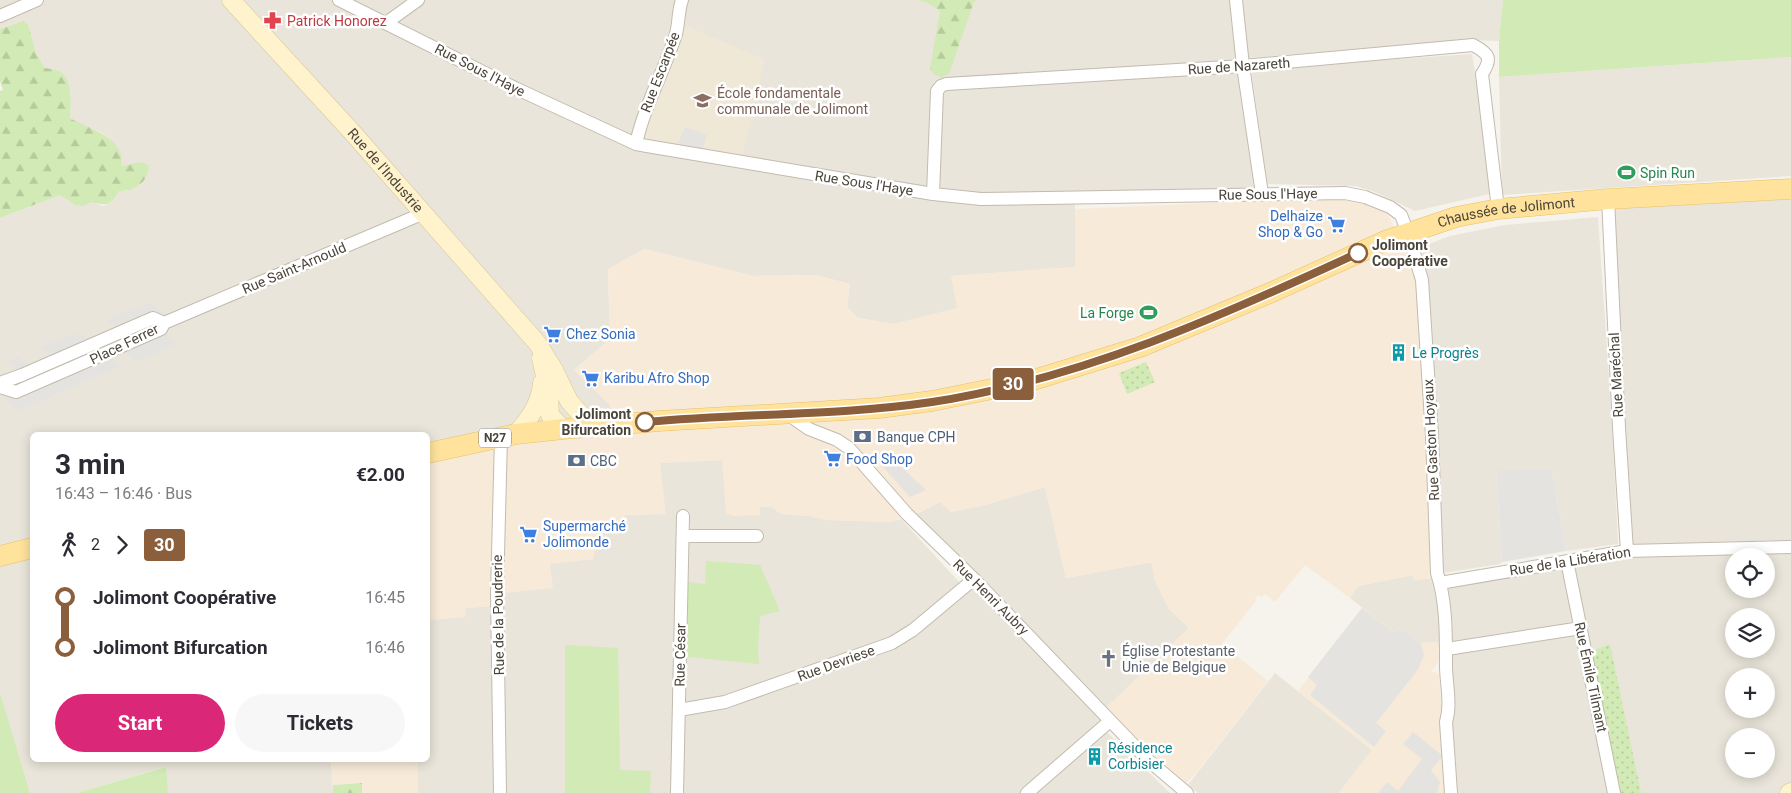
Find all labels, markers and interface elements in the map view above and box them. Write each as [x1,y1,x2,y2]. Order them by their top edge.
pharmacy icon: Patrick Honorez [263,11,283,31]
place label: Patrick Honorez [287,13,387,29]
street label: Rue Escarpée [637,30,683,114]
street label: Rue Sous l'Haye [432,40,528,100]
street label: Rue de Nazareth [1187,54,1291,78]
place label: École fondamentale communale de Jolimont [717,84,869,117]
school or university icon: École fondamentale communale de Jolimont [693,91,713,111]
street label: Rue de l'Industrie [344,125,427,216]
sports icon: Spin Run [1616,163,1636,183]
place label: Spin Run [1640,165,1695,181]
street label: Rue Sous l'Haye [814,167,914,199]
street label: Rue Sous l'Haye [1218,185,1318,203]
street label: Chaussée de Jolimont [1435,194,1576,231]
place label: Delhaize Shop & Go [1258,208,1323,240]
supermarket icon: Delhaize Shop & Go [1327,214,1347,234]
place label: Jolimont Coopérative [1372,237,1448,269]
street label: Rue Saint-Arnould [240,239,348,297]
marker: Jolimont Coopérative [1348,243,1368,263]
sports icon: La Forge [1138,303,1158,323]
place label: La Forge [1080,305,1134,321]
street label: Place Ferrer [87,320,161,368]
supermarket icon: Chez Sonia [542,324,562,344]
place label: Chez Sonia [566,326,636,342]
street label: Rue Maréchal [1606,332,1626,418]
building icon: Le Progrès [1388,343,1408,363]
place label: Le Progrès [1412,345,1479,361]
supermarket icon: Karibu Afro Shop [580,368,600,388]
line badge: 30 [990,368,1036,400]
place label: Karibu Afro Shop [604,370,710,386]
text: 30 [1003,373,1023,394]
street label: Rue Gaston Hoyaux [1420,379,1442,501]
place label: Jolimont Bifurcation [562,406,631,438]
marker: Jolimont Bifurcation [635,412,655,432]
bank icon: Banque CPH [853,427,873,447]
road number: N27 [479,428,511,448]
place label: Banque CPH [877,429,956,445]
text: 3 min [55,448,125,481]
supermarket icon: Food Shop [822,449,842,469]
bank icon: CBC [566,451,586,471]
place label: Food Shop [846,451,913,467]
place label: CBC [590,453,617,469]
text: €2.00 [356,463,405,486]
text: 16:43 – 16:46 · Bus [55,484,192,503]
place label: Supermarché Jolimonde [543,518,626,550]
supermarket icon: Supermarché Jolimonde [519,524,539,544]
icon: walk [55,531,83,559]
icon: forward [108,531,136,559]
text: 30 [154,534,175,555]
text: 2 [91,535,100,554]
street label: Rue de la Libération [1508,544,1632,578]
map controls [1725,548,1775,778]
button: locate [1725,548,1775,598]
street label: Rue de la Poudrerie [489,555,507,675]
street label: Rue Henri Aubry [950,556,1032,638]
text: Jolimont Coopérative [93,586,276,609]
text: 16:45 [365,588,405,607]
button: layers [1725,608,1775,658]
street label: Rue Émile Tilmant [1572,620,1612,734]
street label: Rue César [671,623,689,687]
text: Jolimont Bifurcation [93,636,268,659]
text: 16:46 [365,638,405,657]
street label: Rue Devriese [795,642,877,684]
place label: Église Protestante Unie de Belgique [1122,642,1235,675]
church icon: Église Protestante Unie de Belgique [1098,649,1118,669]
button: + [1725,668,1775,718]
button: Start [55,694,225,752]
button: Tickets [235,694,405,752]
button: − [1725,728,1775,778]
place label: Résidence Corbisier [1108,740,1172,772]
building icon: Résidence Corbisier [1084,746,1104,766]

